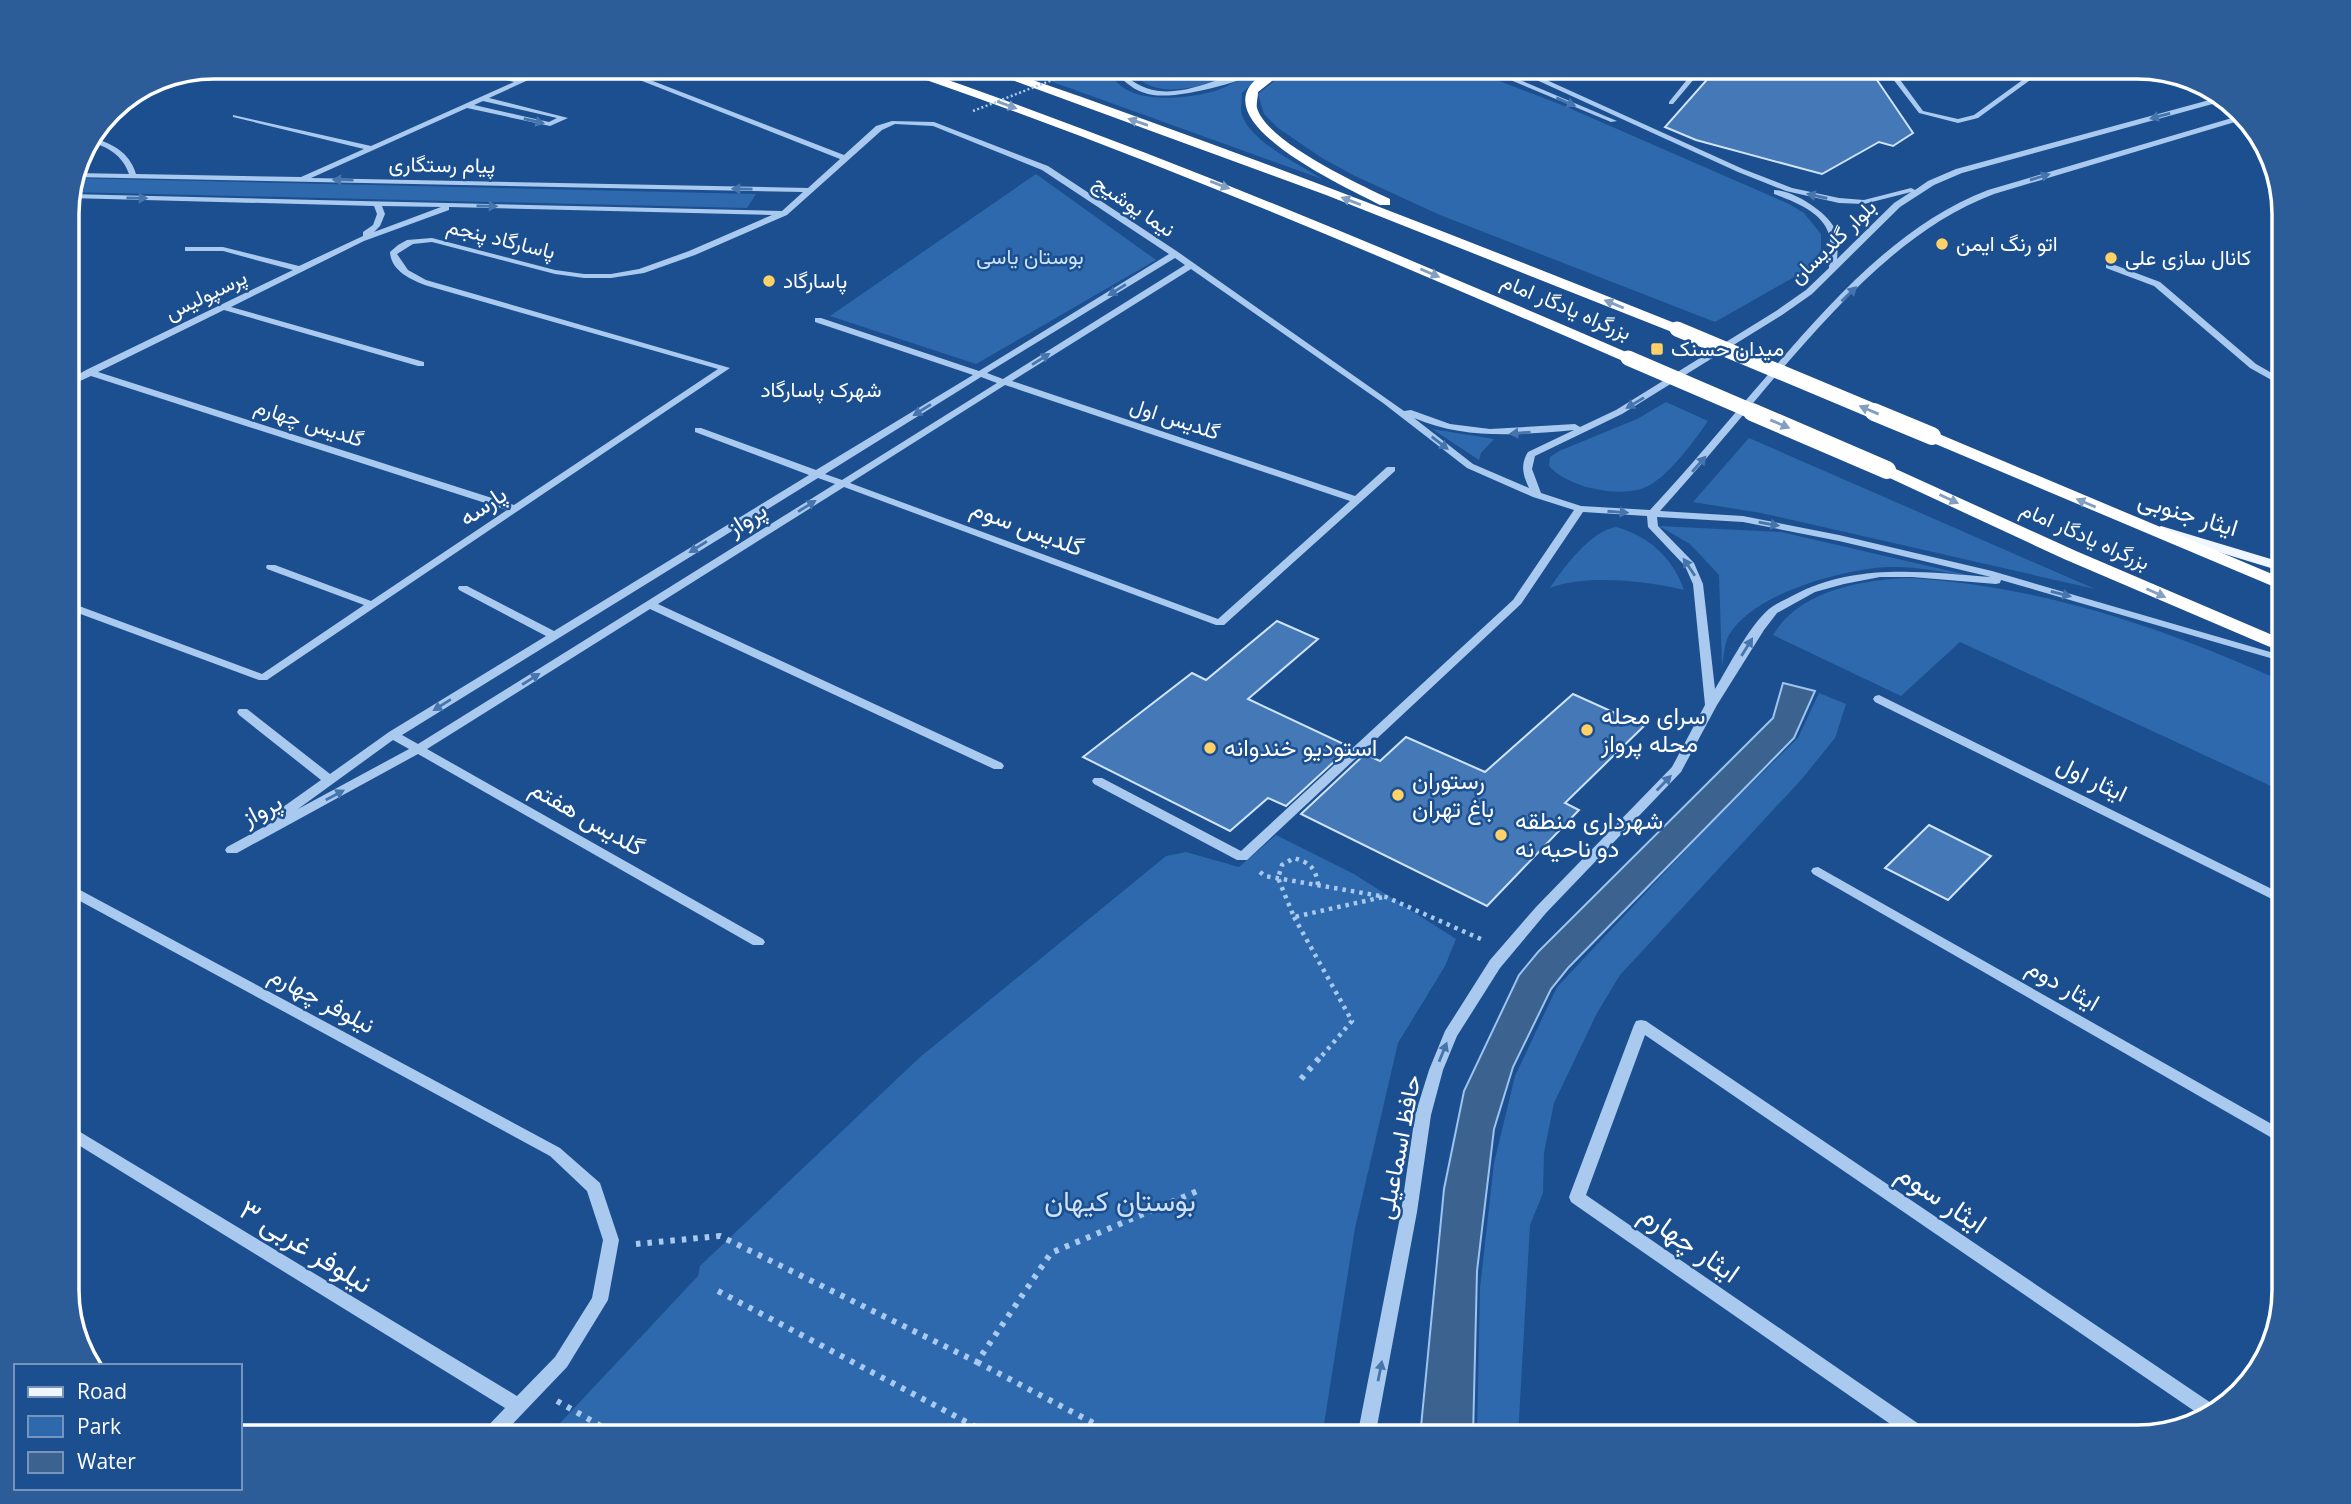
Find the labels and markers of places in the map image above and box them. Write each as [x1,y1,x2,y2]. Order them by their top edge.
place label: اتو رنگ ایمن [1956,229,2058,257]
marker: اتو رنگ ایمن [1934,236,1950,252]
place label: کانال سازی علی [2125,243,2251,271]
marker: کانال سازی علی [2103,250,2119,266]
place label: پاسارگاد [783,266,847,295]
marker: پاسارگاد [761,273,777,289]
place label: میدان حسنک [1671,334,1784,362]
marker: میدان حسنک [1649,341,1665,357]
place label: سرای محله محله پرواز [1600,698,1706,760]
marker: سرای محله محله پرواز [1579,722,1595,738]
place label: استودیو خندوانه [1224,730,1377,763]
marker: استودیو خندوانه [1202,740,1218,756]
place label: رستوران باغ تهران [1412,763,1494,825]
marker: رستوران باغ تهران [1390,787,1406,803]
place label: شهرداری منطقه دو ناحیه نه [1515,803,1663,864]
marker: شهرداری منطقه دو ناحیه نه [1493,827,1509,843]

